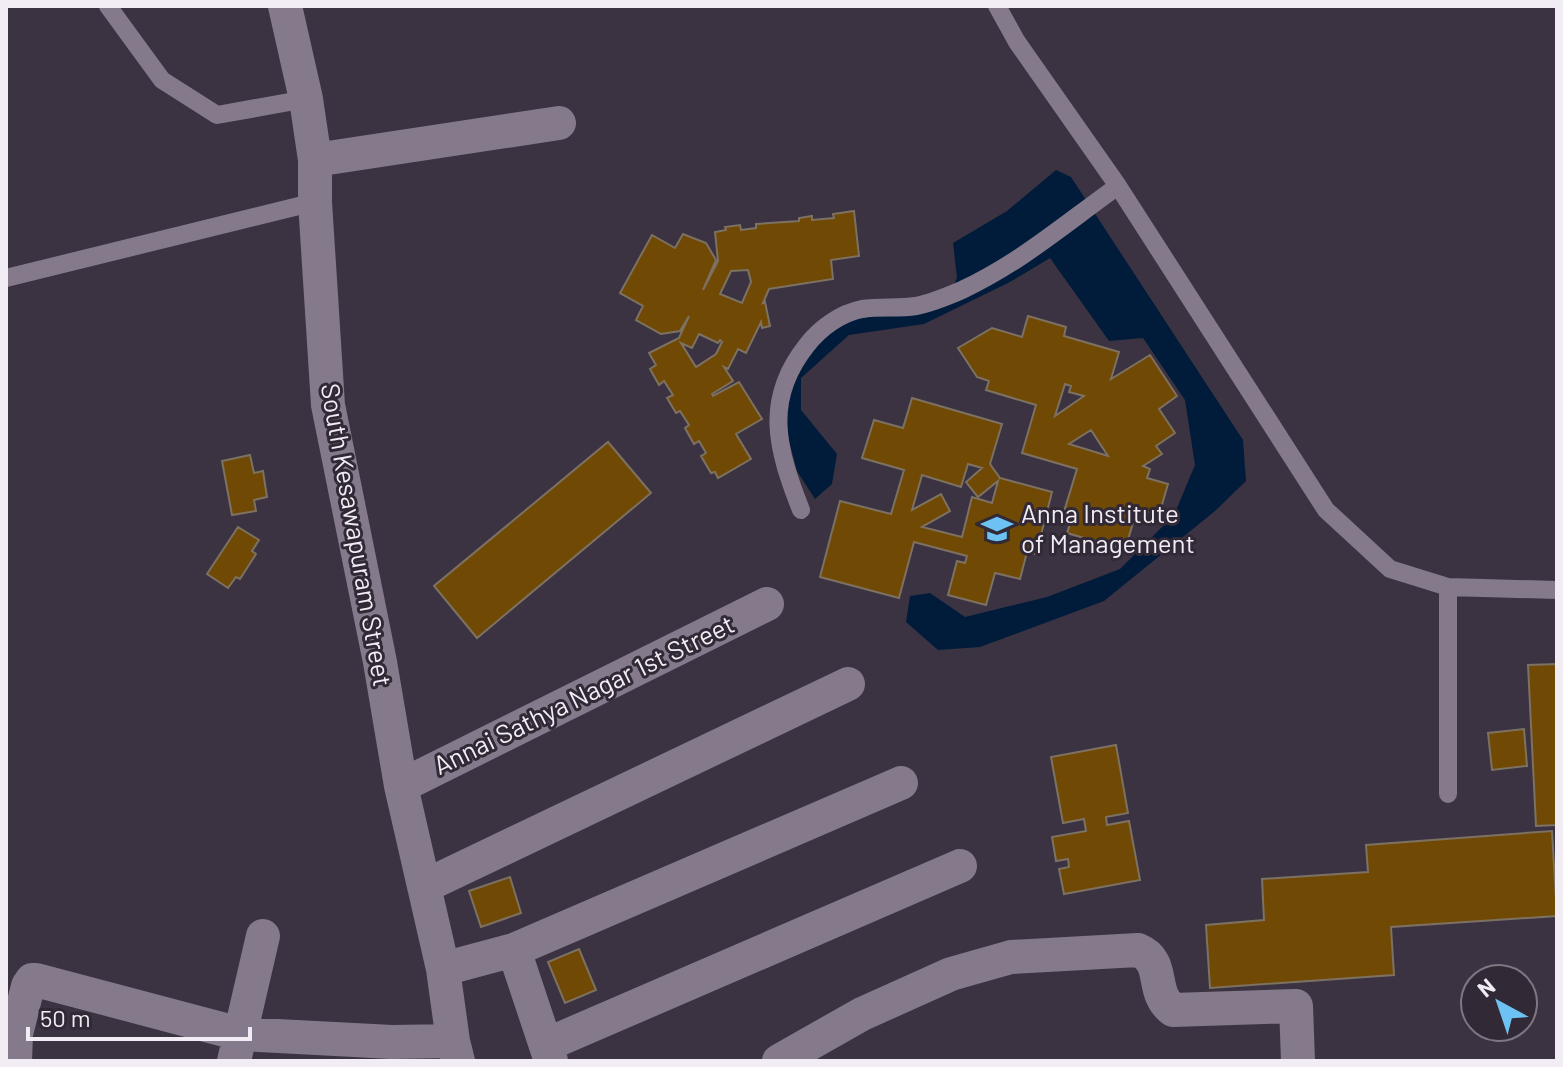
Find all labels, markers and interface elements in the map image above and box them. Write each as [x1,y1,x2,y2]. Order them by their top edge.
street label: South Kesawapuram Street [316,381,399,689]
place label: Anna Institute of Management [1021,497,1195,558]
school or university icon: Anna Institute of Management [980,512,1014,546]
street label: Annai Sathya Nagar 1st Street [428,607,739,780]
north arrow [1459,963,1539,1043]
text: N [1472,972,1499,1002]
scale bar [28,991,250,1041]
text: 50 m [40,1003,91,1032]

